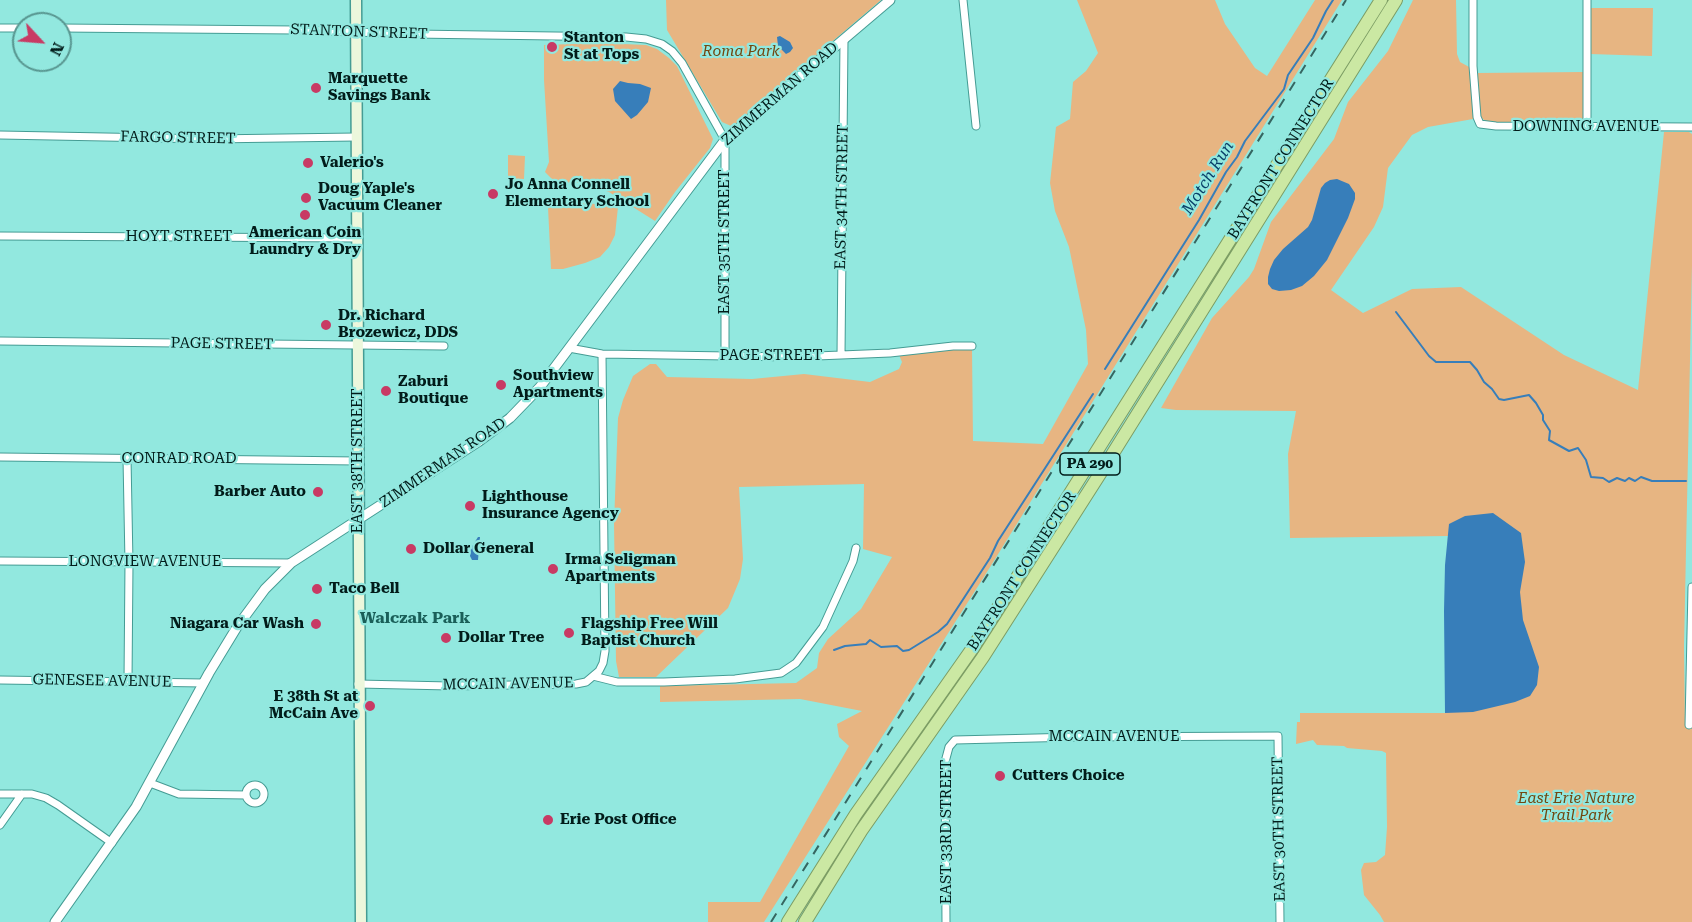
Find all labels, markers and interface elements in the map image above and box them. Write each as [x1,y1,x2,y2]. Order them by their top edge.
north arrow [12,12,72,72]
street label: STANTON STREET [290,21,428,43]
place label: Stanton St at Tops [564,29,639,64]
street label: ZIMMERMAN ROAD [718,39,842,149]
text: N [46,40,68,59]
marker: Stanton St at Tops [545,40,559,54]
park label: Roma Park [702,43,780,61]
place label: Marquette Savings Bank [328,70,431,105]
street label: BAYFRONT CONNECTOR [1224,75,1338,243]
marker: Marquette Savings Bank [309,81,323,95]
street label: DOWNING AVENUE [1513,118,1659,136]
street label: EAST 34TH STREET [832,124,852,270]
street label: FARGO STREET [120,128,236,148]
water label: Motch Run [1178,138,1238,218]
place label: Valerio's [320,154,384,172]
marker: Valerio's [301,156,315,170]
street label: EAST 35TH STREET [716,169,734,315]
place label: Jo Anna Connell Elementary School [505,176,649,211]
place label: Doug Yaple's Vacuum Cleaner [318,180,442,215]
marker: Jo Anna Connell Elementary School [486,187,500,201]
marker: Doug Yaple's Vacuum Cleaner [299,191,313,205]
marker: American Coin Laundry & Dry [298,208,312,222]
place label: American Coin Laundry & Dry [249,224,361,259]
street label: HOYT STREET [126,228,232,246]
place label: Dr. Richard Brozewicz, DDS [338,307,458,342]
marker: Dr. Richard Brozewicz, DDS [319,318,333,332]
street label: PAGE STREET [170,334,274,354]
street label: PAGE STREET [720,347,822,365]
place label: Southview Apartments [513,367,603,402]
place label: Zaburi Boutique [398,373,468,408]
marker: Southview Apartments [494,378,508,392]
marker: Zaburi Boutique [379,384,393,398]
street label: EAST 38TH STREET [349,388,367,534]
street label: ZIMMERMAN ROAD [377,414,509,512]
street label: CONRAD ROAD [121,450,237,468]
road number: PA 290 [1060,453,1120,475]
place label: Barber Auto [214,483,306,501]
marker: Barber Auto [311,485,325,499]
place label: Lighthouse Insurance Agency [482,488,619,523]
street label: BAYFRONT CONNECTOR [964,488,1080,654]
marker: Lighthouse Insurance Agency [463,499,477,513]
place label: Dollar General [423,540,534,558]
marker: Dollar General [404,542,418,556]
place label: Irma Seligman Apartments [565,551,676,586]
street label: LONGVIEW AVENUE [69,553,221,571]
marker: Irma Seligman Apartments [546,562,560,576]
place label: Taco Bell [329,580,399,598]
marker: Taco Bell [310,582,324,596]
district label: Walczak Park [360,608,470,628]
place label: Niagara Car Wash [170,615,304,633]
place label: Flagship Free Will Baptist Church [581,615,718,650]
marker: Niagara Car Wash [309,617,323,631]
marker: Flagship Free Will Baptist Church [562,626,576,640]
place label: Dollar Tree [458,629,544,647]
marker: Dollar Tree [439,631,453,645]
street label: GENESEE AVENUE [33,671,171,691]
street label: MCCAIN AVENUE [442,674,574,694]
place label: E 38th St at McCain Ave [269,688,358,723]
marker: E 38th St at McCain Ave [363,699,377,713]
street label: MCCAIN AVENUE [1048,728,1180,746]
street label: EAST 30TH STREET [1269,756,1289,902]
street label: EAST 33RD STREET [938,760,956,904]
place label: Cutters Choice [1012,767,1125,785]
marker: Cutters Choice [993,769,1007,783]
park label: East Erie Nature Trail Park [1518,790,1634,825]
place label: Erie Post Office [560,811,677,829]
marker: Erie Post Office [541,813,555,827]

